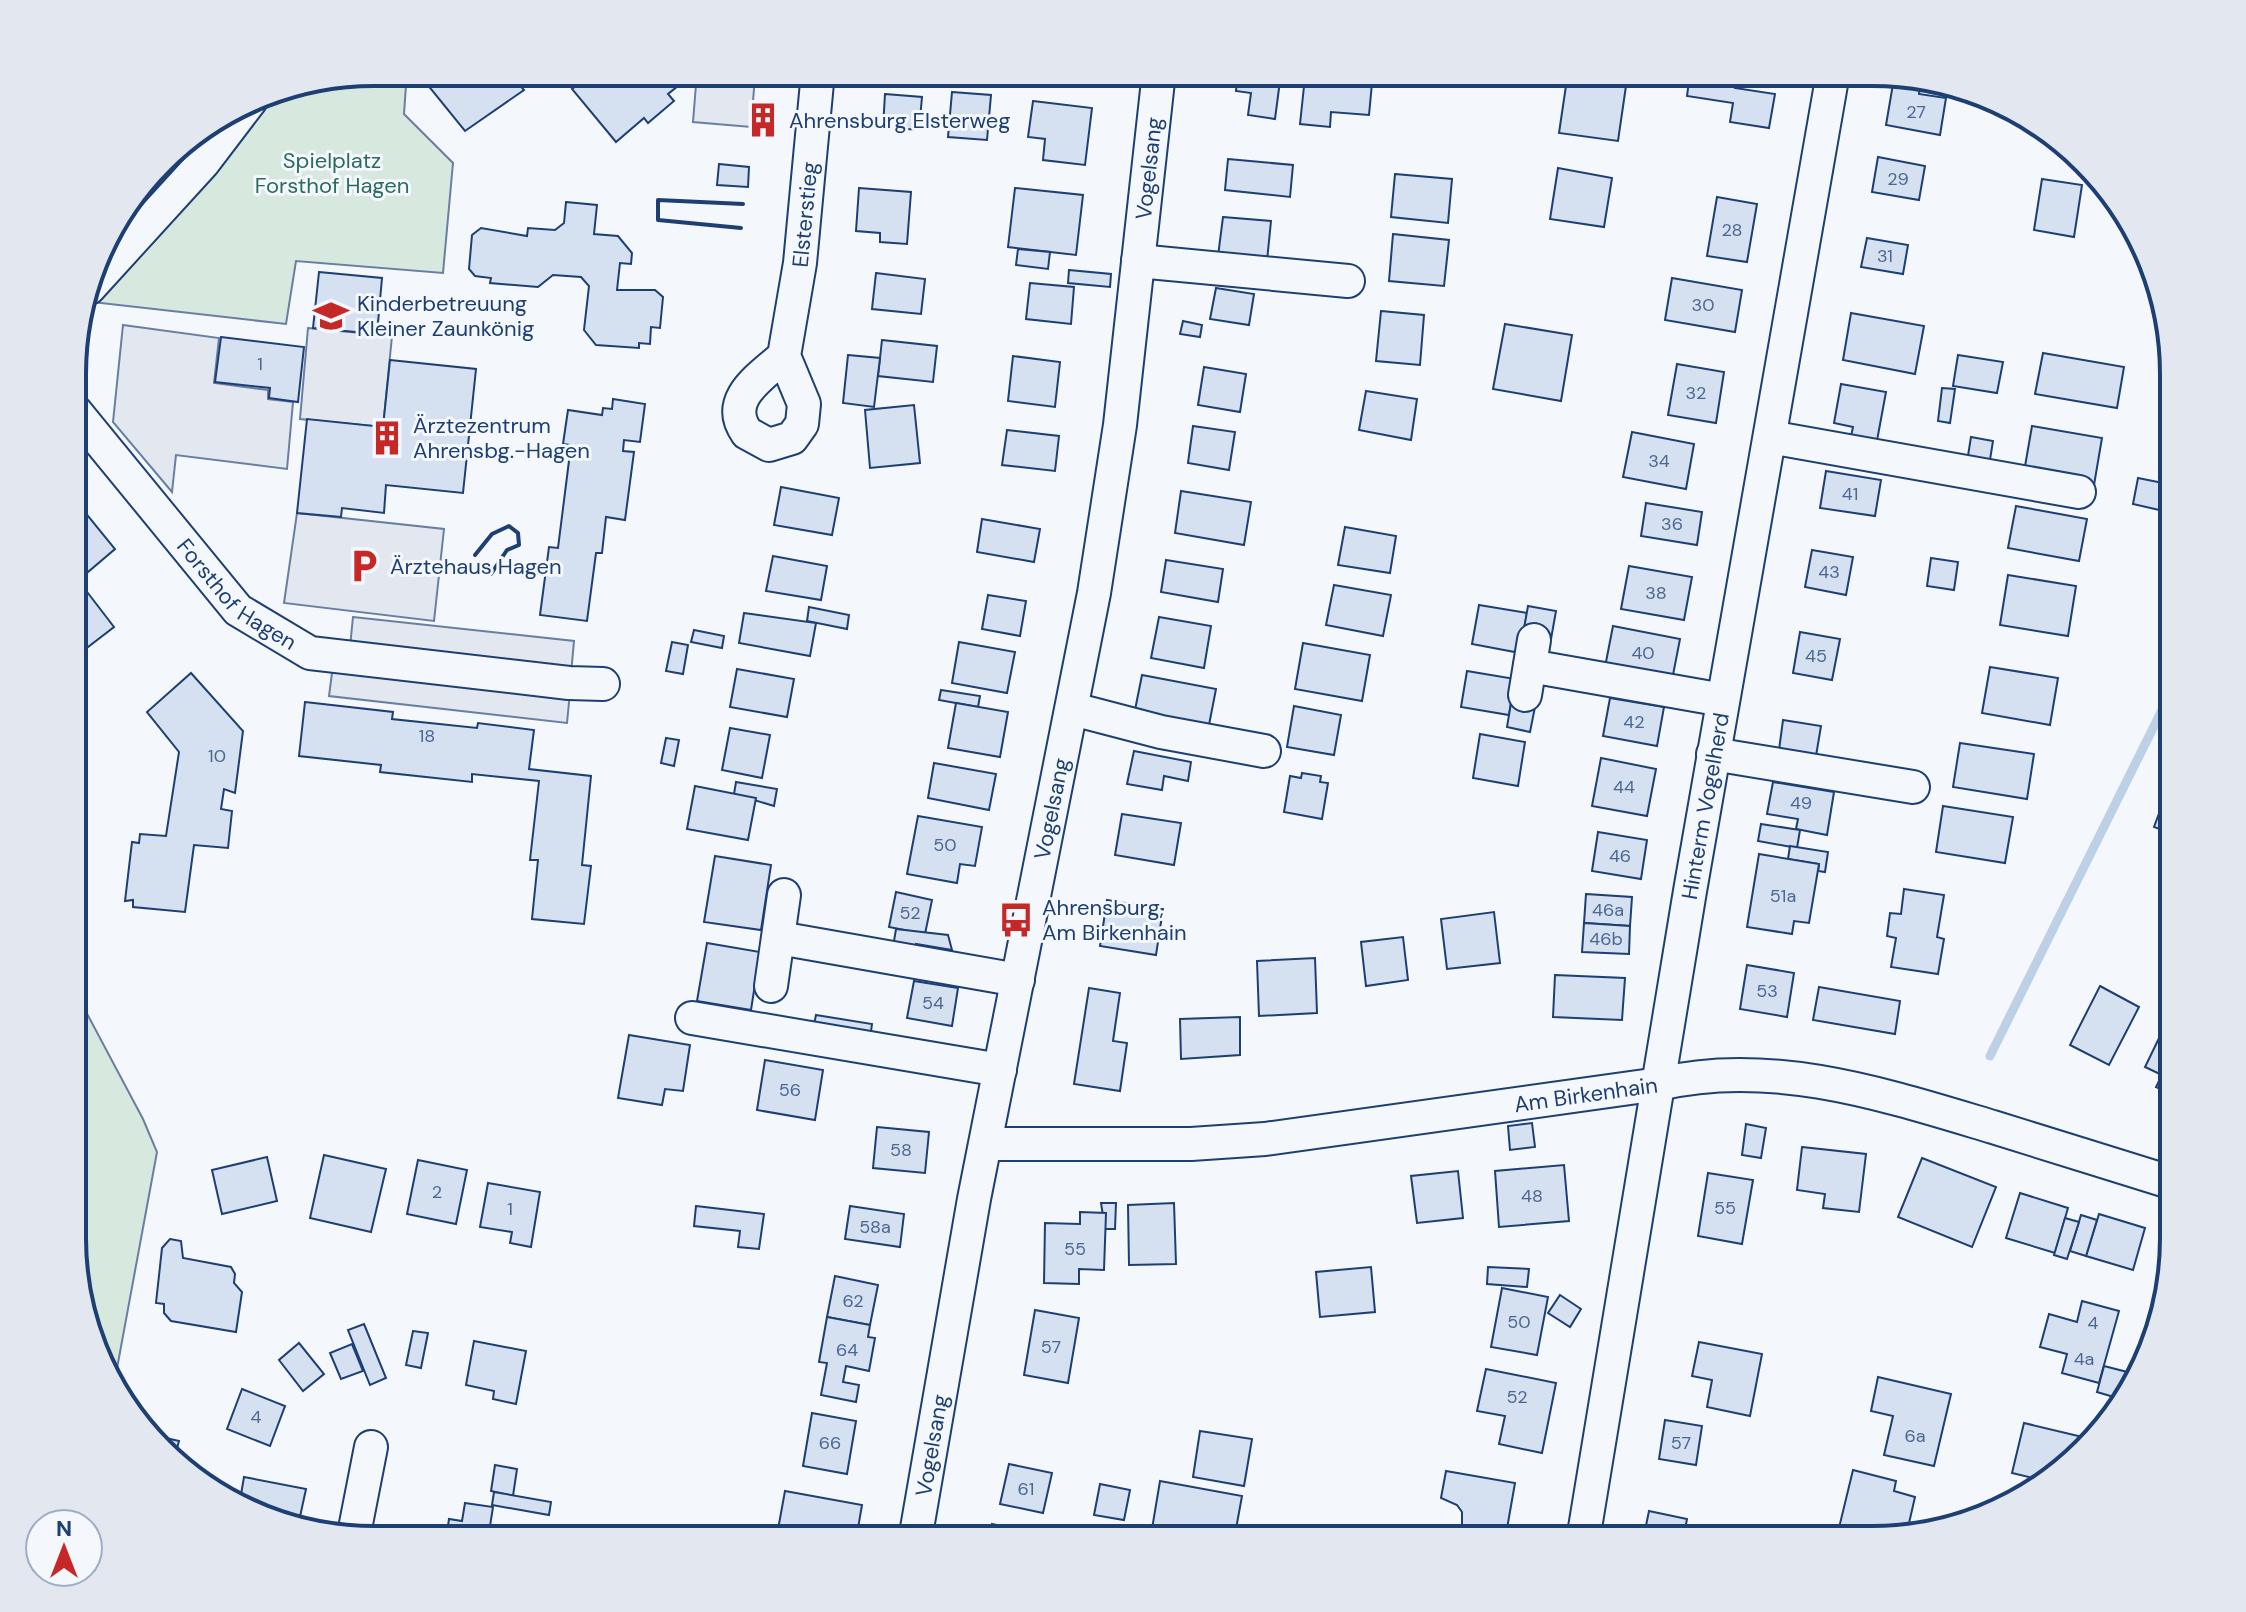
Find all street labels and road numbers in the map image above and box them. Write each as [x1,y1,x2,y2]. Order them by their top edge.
street label: Vogelsang [1129,116,1169,221]
street label: Elsterstieg [786,160,824,269]
street label: Forsthof Hagen [170,533,302,657]
street label: Hinterm Vogelherd [1675,710,1736,902]
street label: Vogelsang [1028,755,1076,862]
street label: Am Birkenhain [1512,1070,1659,1119]
street label: Vogelsang [909,1392,955,1499]

